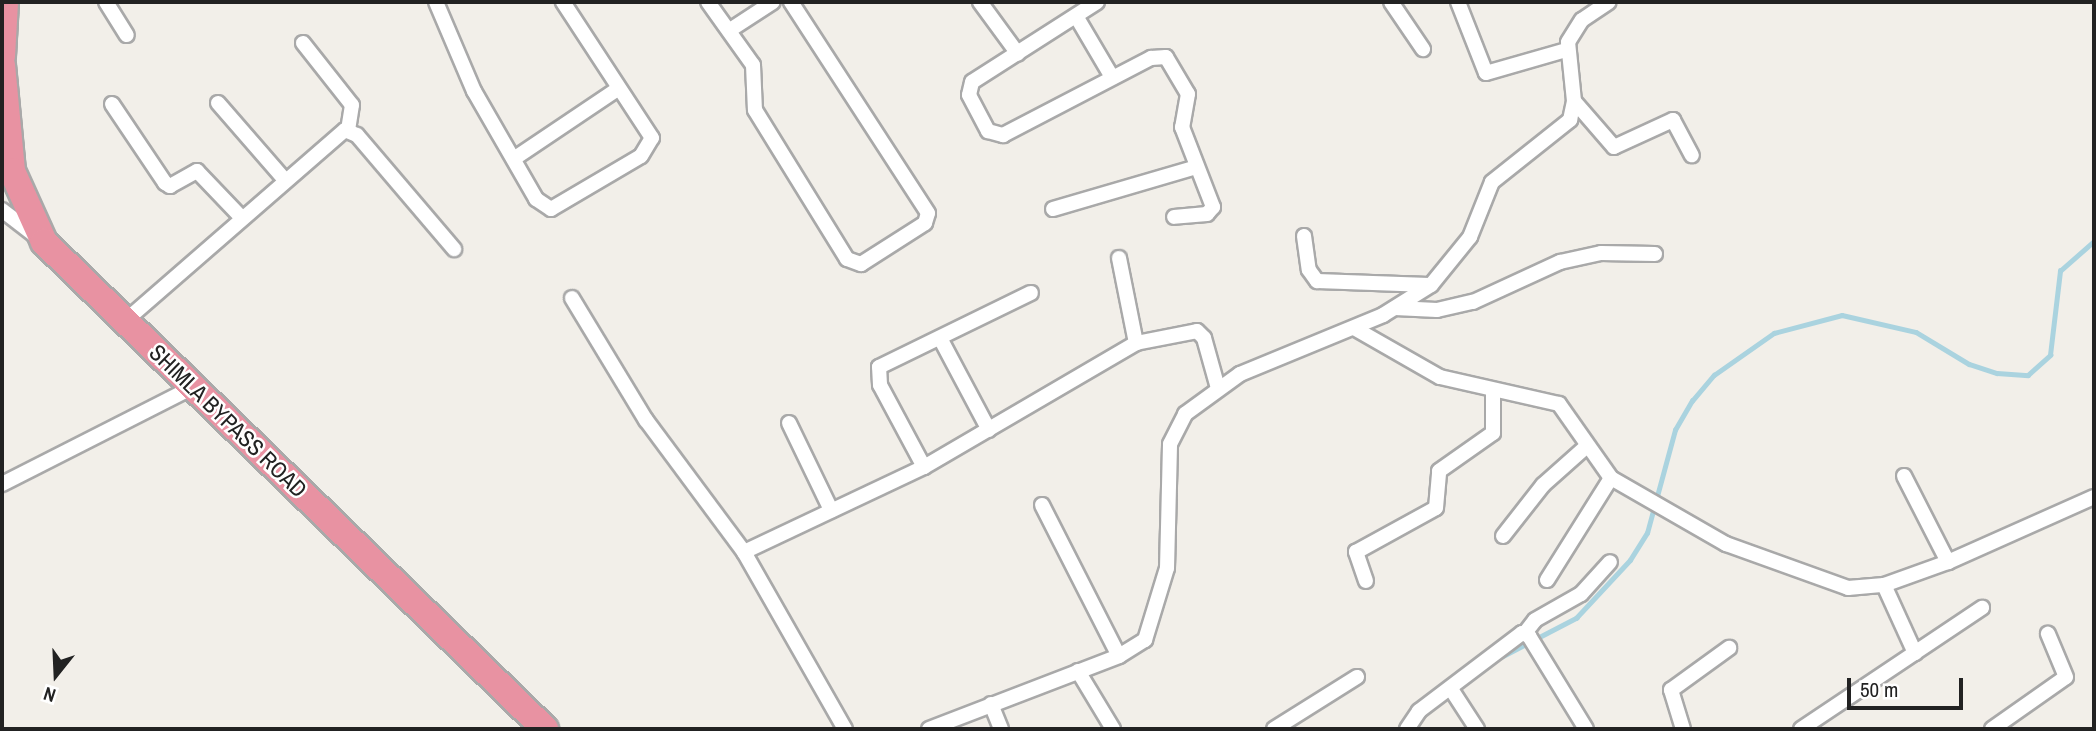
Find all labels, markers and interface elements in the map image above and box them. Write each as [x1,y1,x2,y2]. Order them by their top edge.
street label: SHIMLA BYPASS ROAD [143,338,313,504]
north arrow [21,640,91,710]
scale bar [1851,664,1966,708]
text: 50 m [1860,675,1898,704]
text: N [40,681,59,709]

